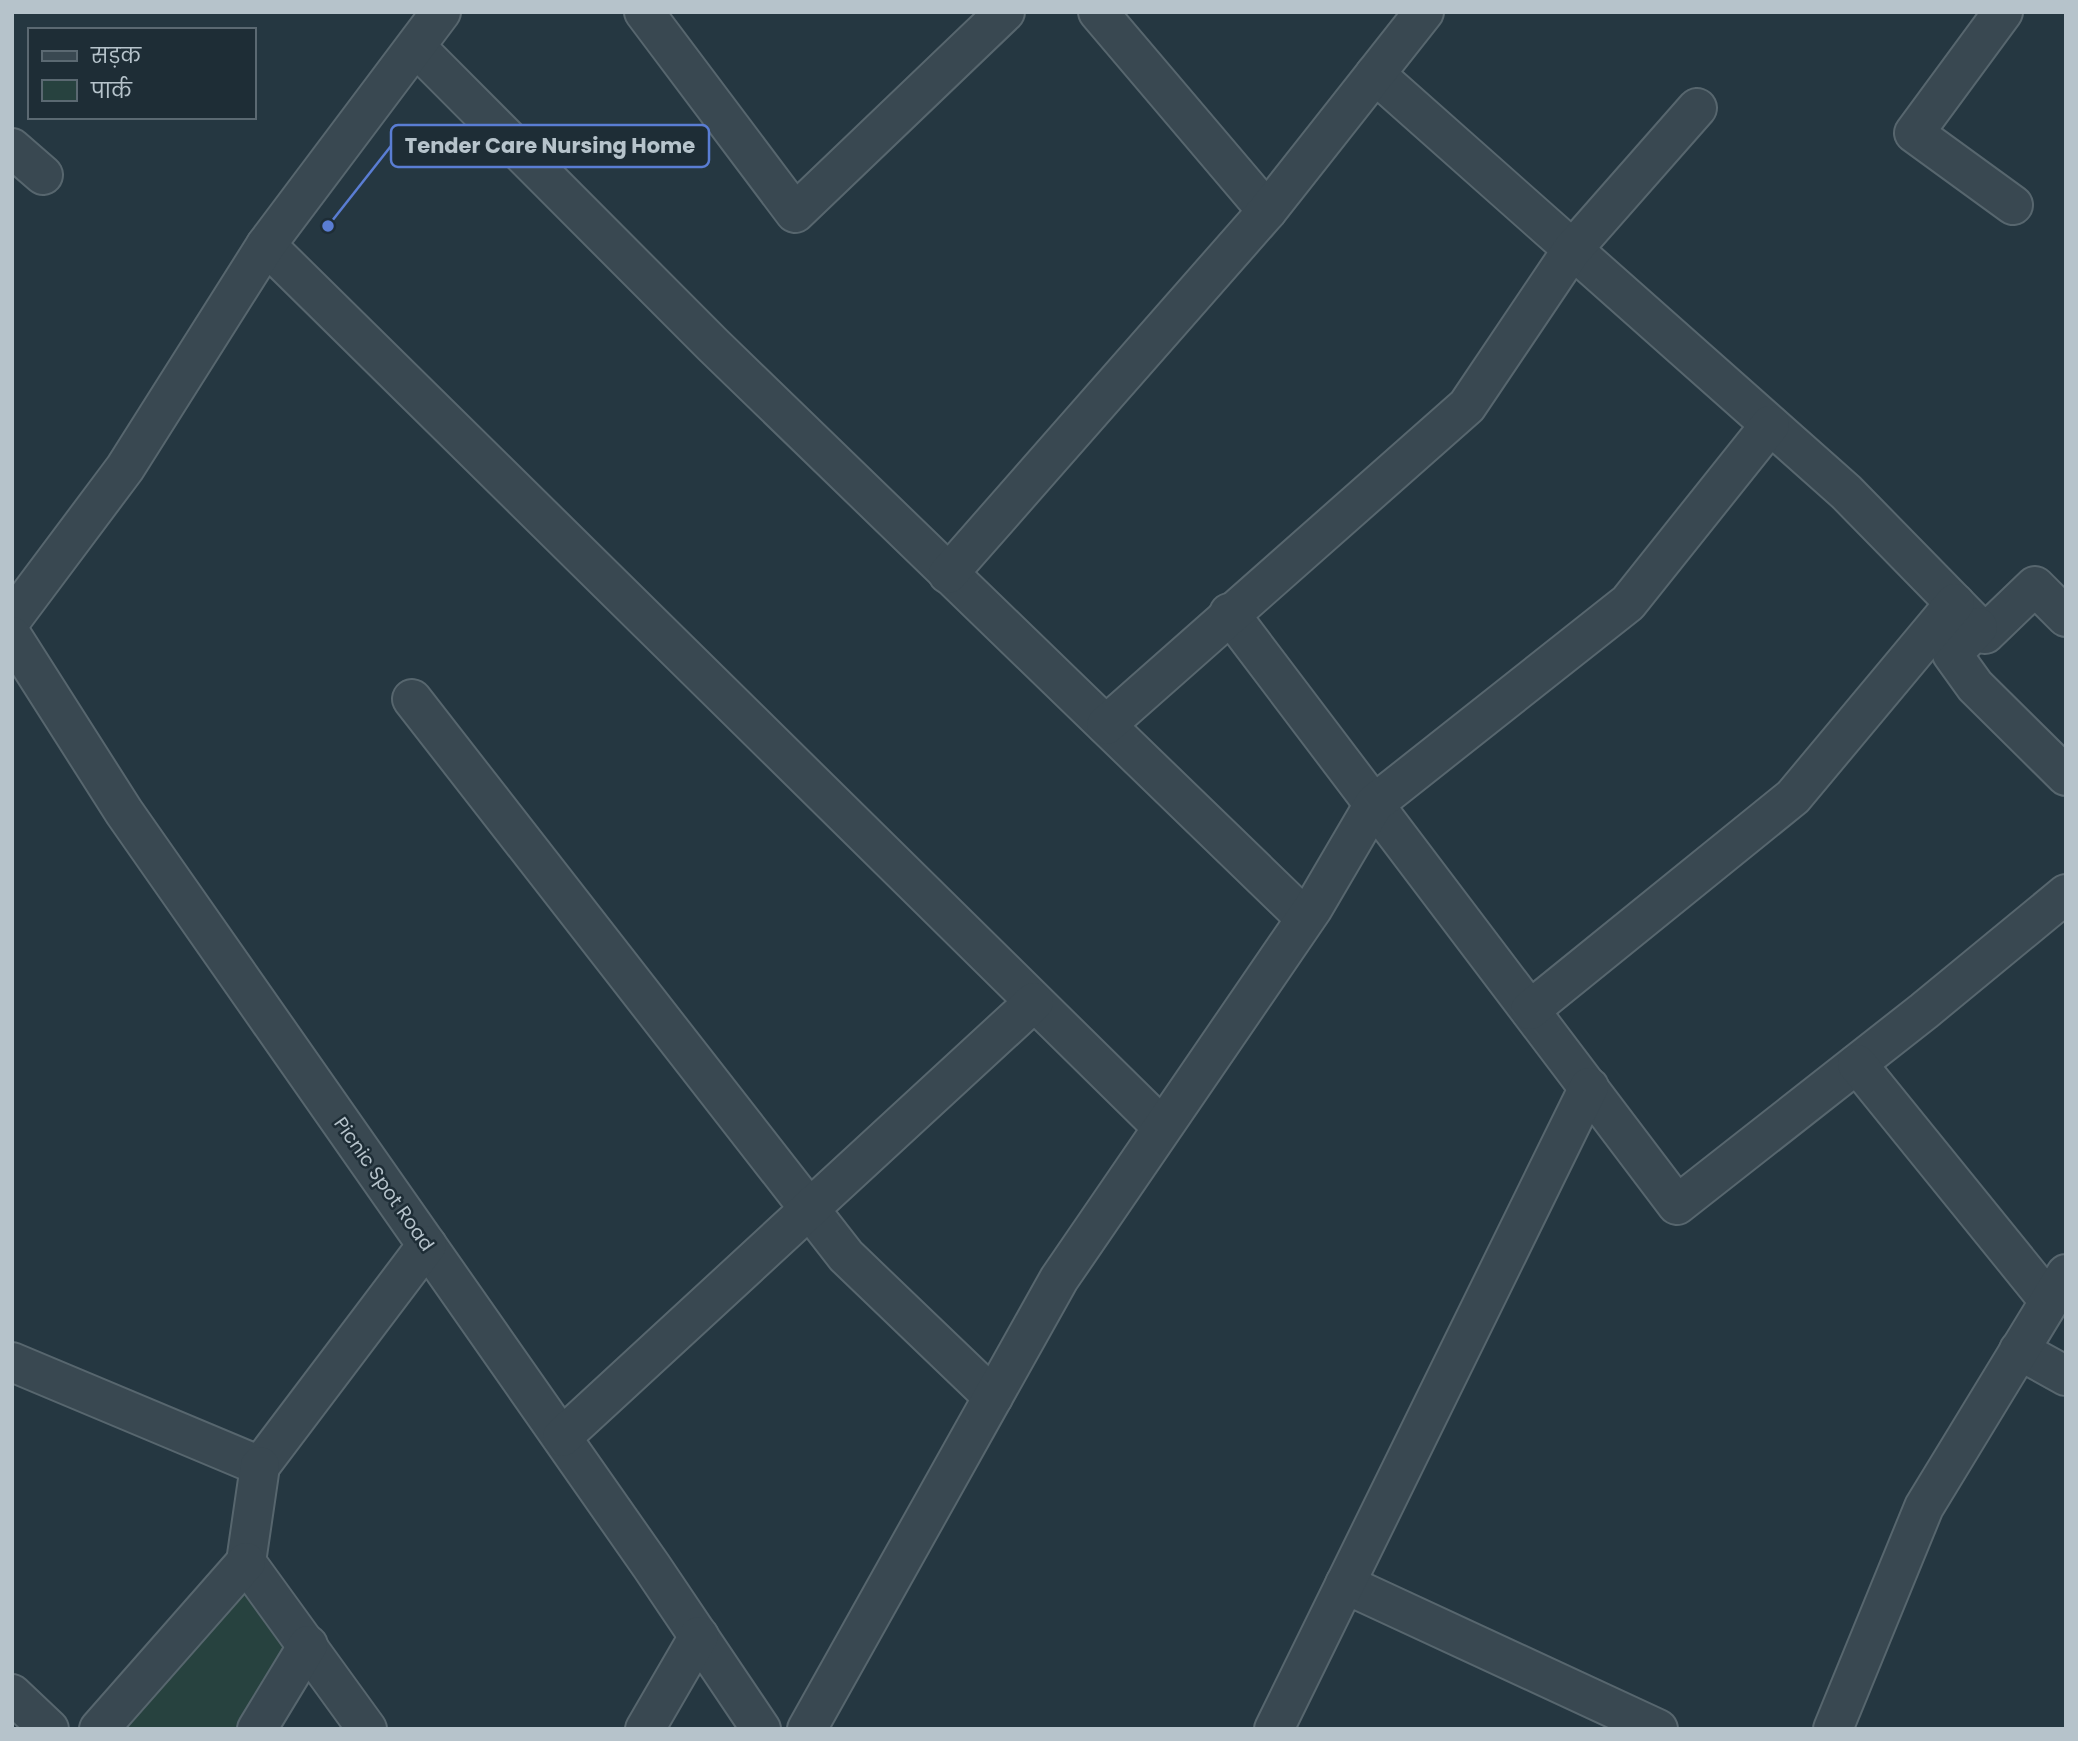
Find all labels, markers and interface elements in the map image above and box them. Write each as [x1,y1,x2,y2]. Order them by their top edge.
legend [28,28,256,119]
text: सड़क [90,41,142,70]
text: पार्क [90,76,133,105]
callout: Tender Care Nursing Home [391,125,709,167]
text: Tender Care Nursing Home [405,131,695,160]
street label: Picnic Spot Road [328,1111,440,1257]

